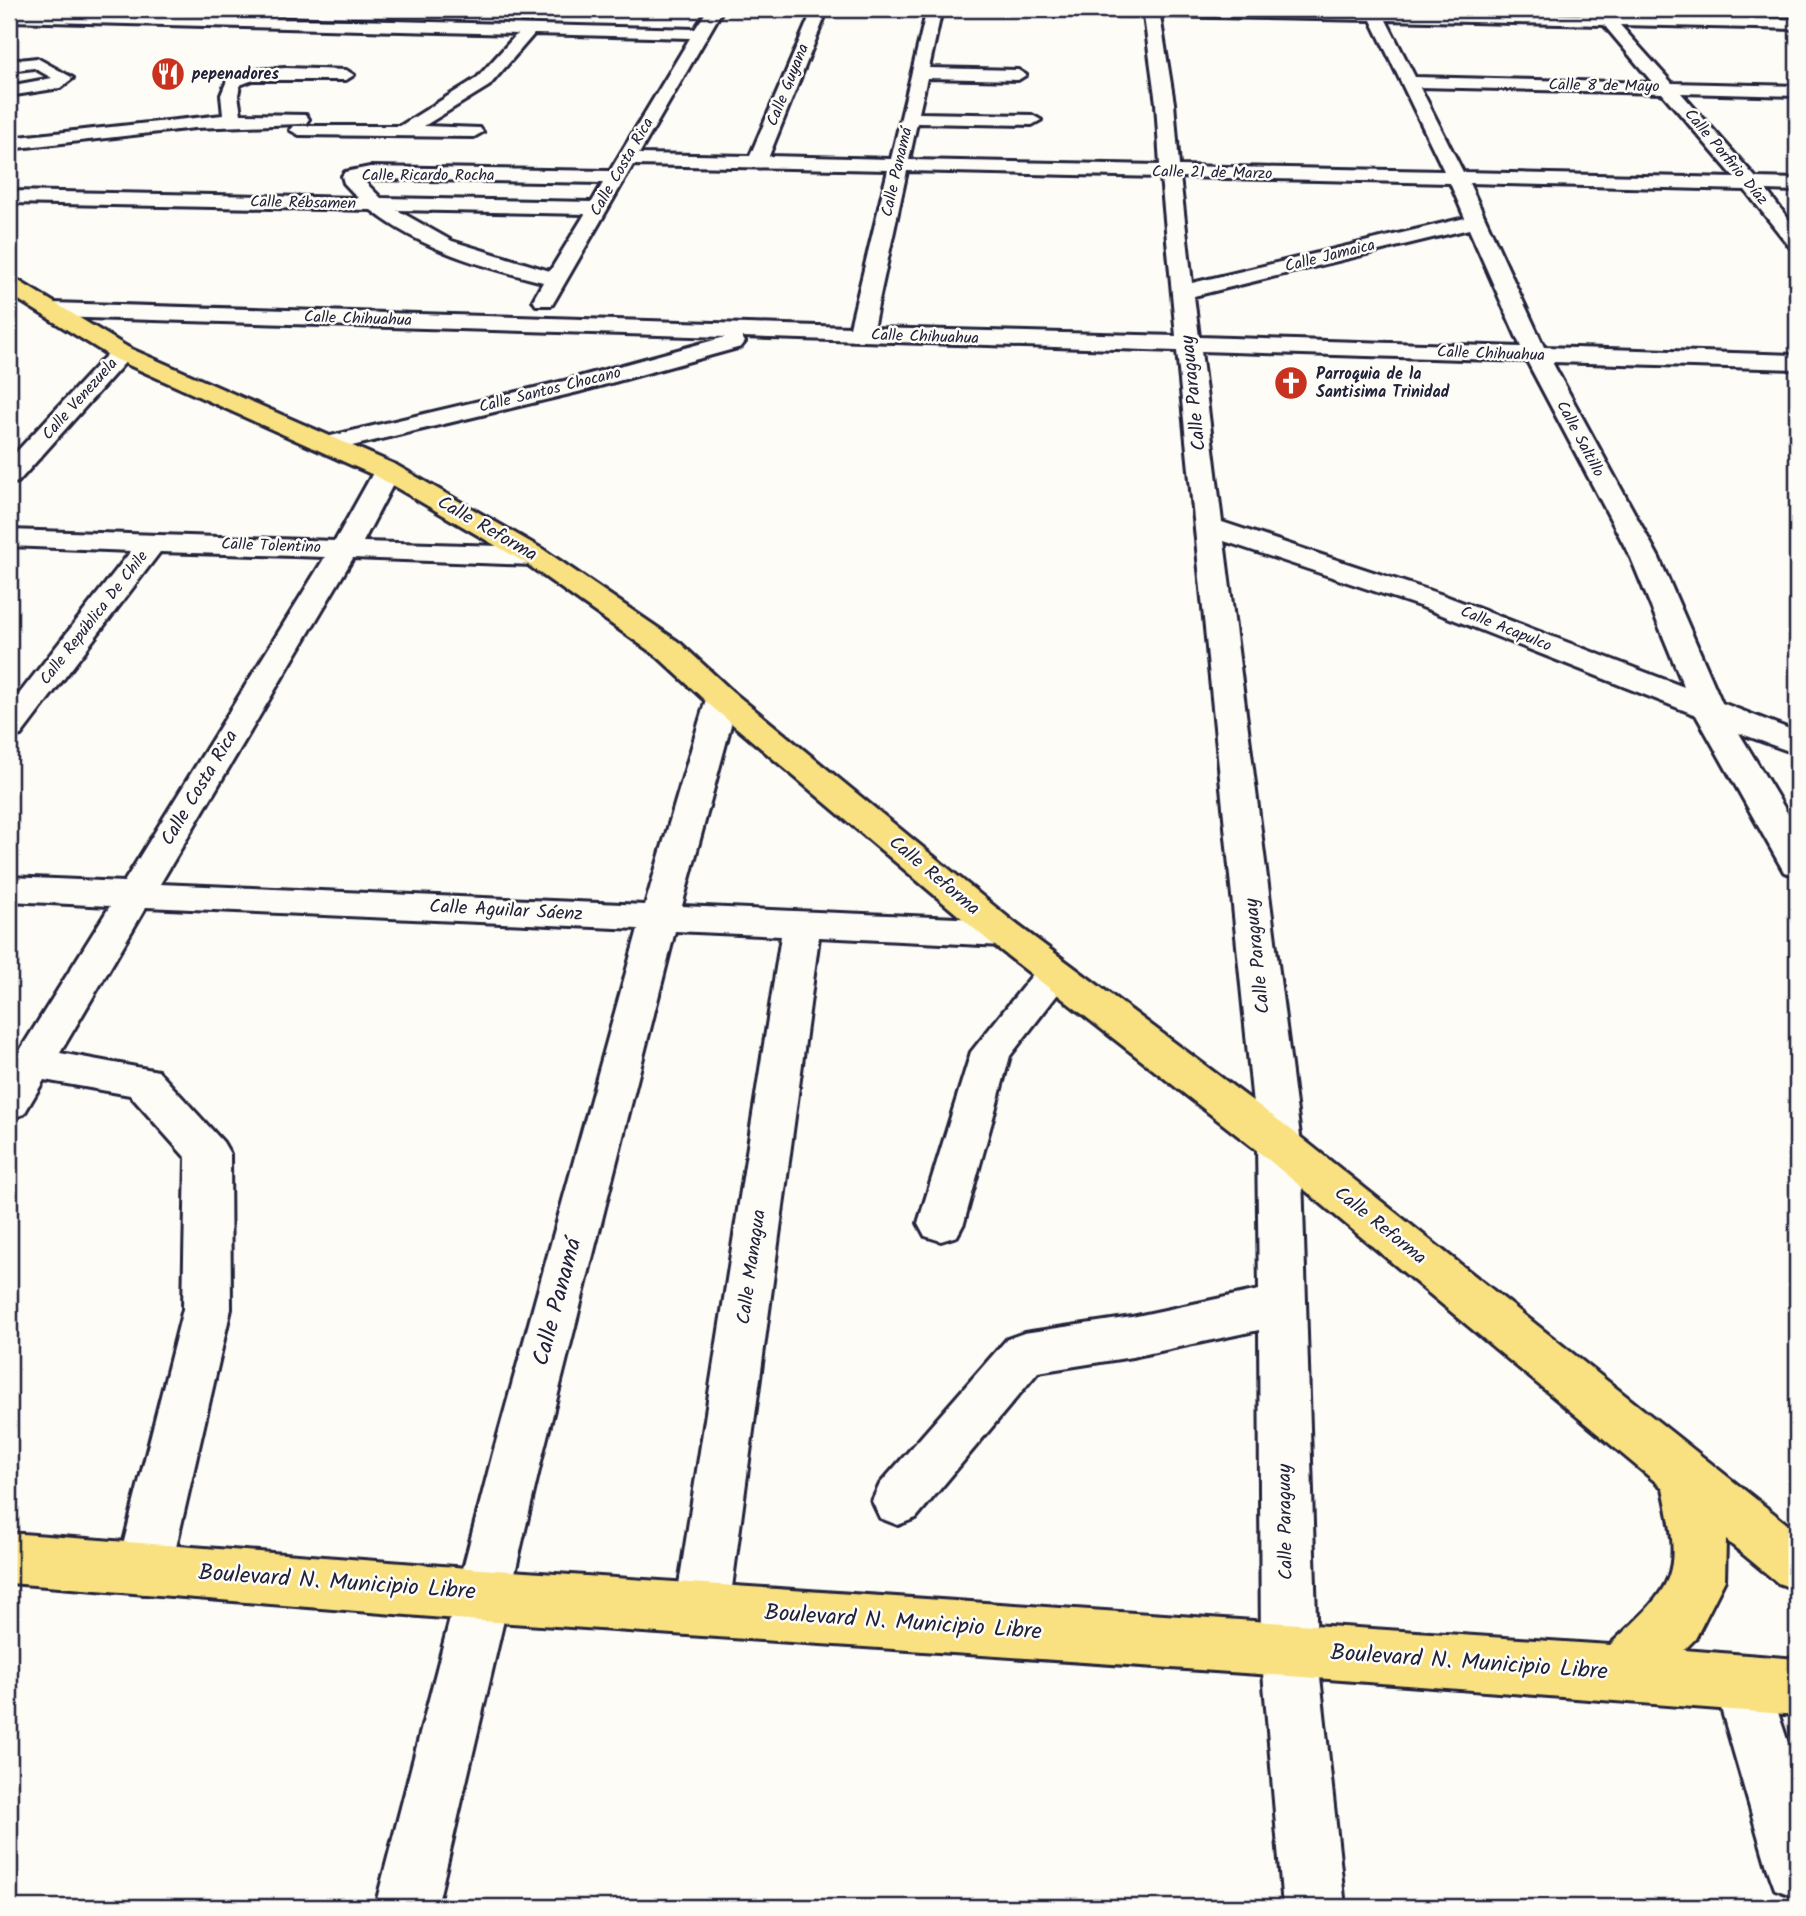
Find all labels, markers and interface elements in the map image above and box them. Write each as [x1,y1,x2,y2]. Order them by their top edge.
street label: Calle Guyana [760,40,816,130]
restaurant icon: pepenadores [149,55,187,93]
place label: pepenadores [191,62,279,87]
street label: Calle 8 de Mayo [1548,73,1660,99]
street label: Calle Porfirio Díaz [1678,103,1774,211]
street label: Calle Costa Rica [584,113,660,221]
street label: Calle Panamá [875,123,920,219]
street label: Calle 21 de Marzo [1151,159,1273,187]
street label: Calle Ricardo Rocha [361,163,495,188]
street label: Calle Rébsamen [250,190,356,216]
street label: Calle Jamaica [1282,233,1378,279]
street label: Calle Chihuahua [304,305,412,333]
street label: Calle Chihuahua [871,323,979,351]
street label: Calle Paraguay [1173,333,1215,452]
street label: Calle Chihuahua [1437,340,1545,368]
street label: Calle Venezuela [36,352,124,446]
street label: Calle Santos Chocano [476,360,624,420]
place label: Parroquia de la Santisima Trinidad [1316,362,1450,405]
church icon: Parroquia de la Santisima Trinidad [1272,364,1310,402]
street label: Calle Saltillo [1549,396,1611,482]
street label: Calle Reforma [431,488,543,570]
street label: Calle Tolentino [221,532,321,560]
street label: Calle República De Chile [33,545,155,691]
street label: Calle Acapulco [1457,599,1555,659]
street label: Calle Costa Rica [153,724,247,852]
street label: Calle Reforma [882,829,986,923]
street label: Calle Aguilar Sáenz [429,892,583,930]
street label: Calle Paraguay [1237,896,1279,1015]
street label: Calle Reforma [1327,1179,1433,1273]
street label: Calle Managua [729,1208,775,1326]
street label: Calle Panamá [524,1232,593,1370]
street label: Calle Paraguay [1270,1463,1302,1580]
street label: Boulevard N. Municipio Libre [197,1555,477,1611]
street label: Boulevard N. Municipio Libre [763,1595,1043,1651]
street label: Boulevard N. Municipio Libre [1329,1635,1609,1691]

